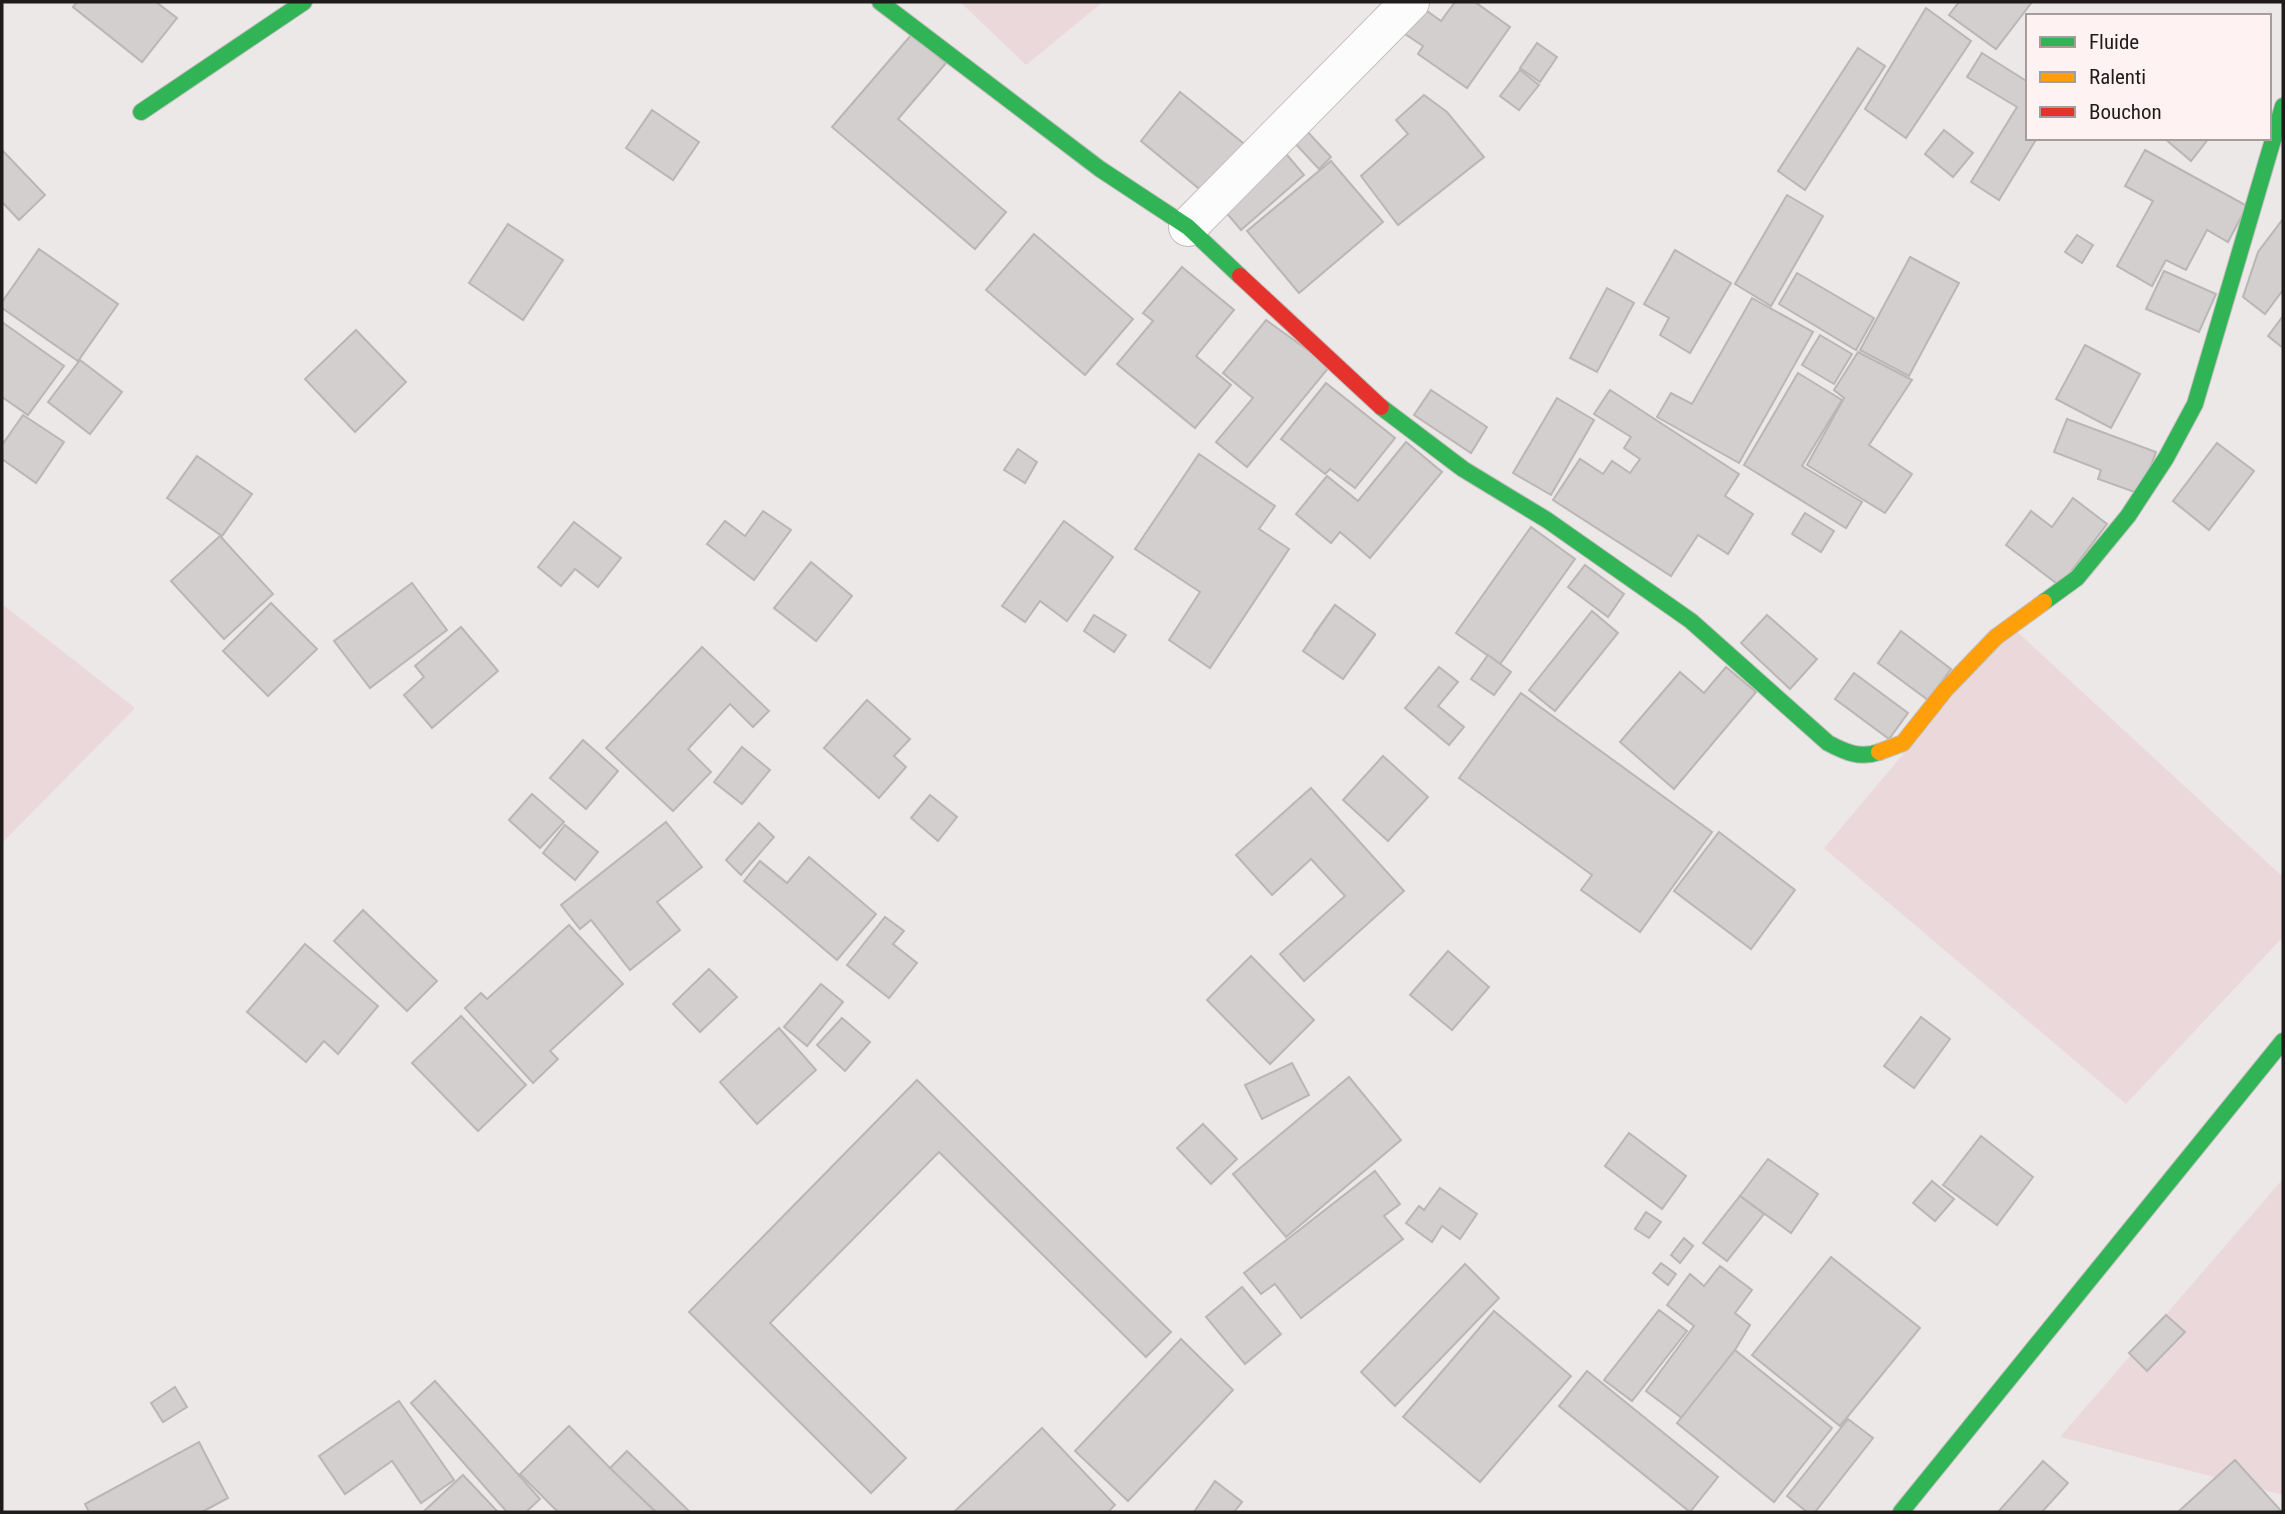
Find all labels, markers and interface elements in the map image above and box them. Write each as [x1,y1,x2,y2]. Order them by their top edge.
legend [2026,14,2271,140]
text: Fluide [2089,30,2139,54]
text: Ralenti [2089,65,2146,89]
text: Bouchon [2089,100,2162,124]

